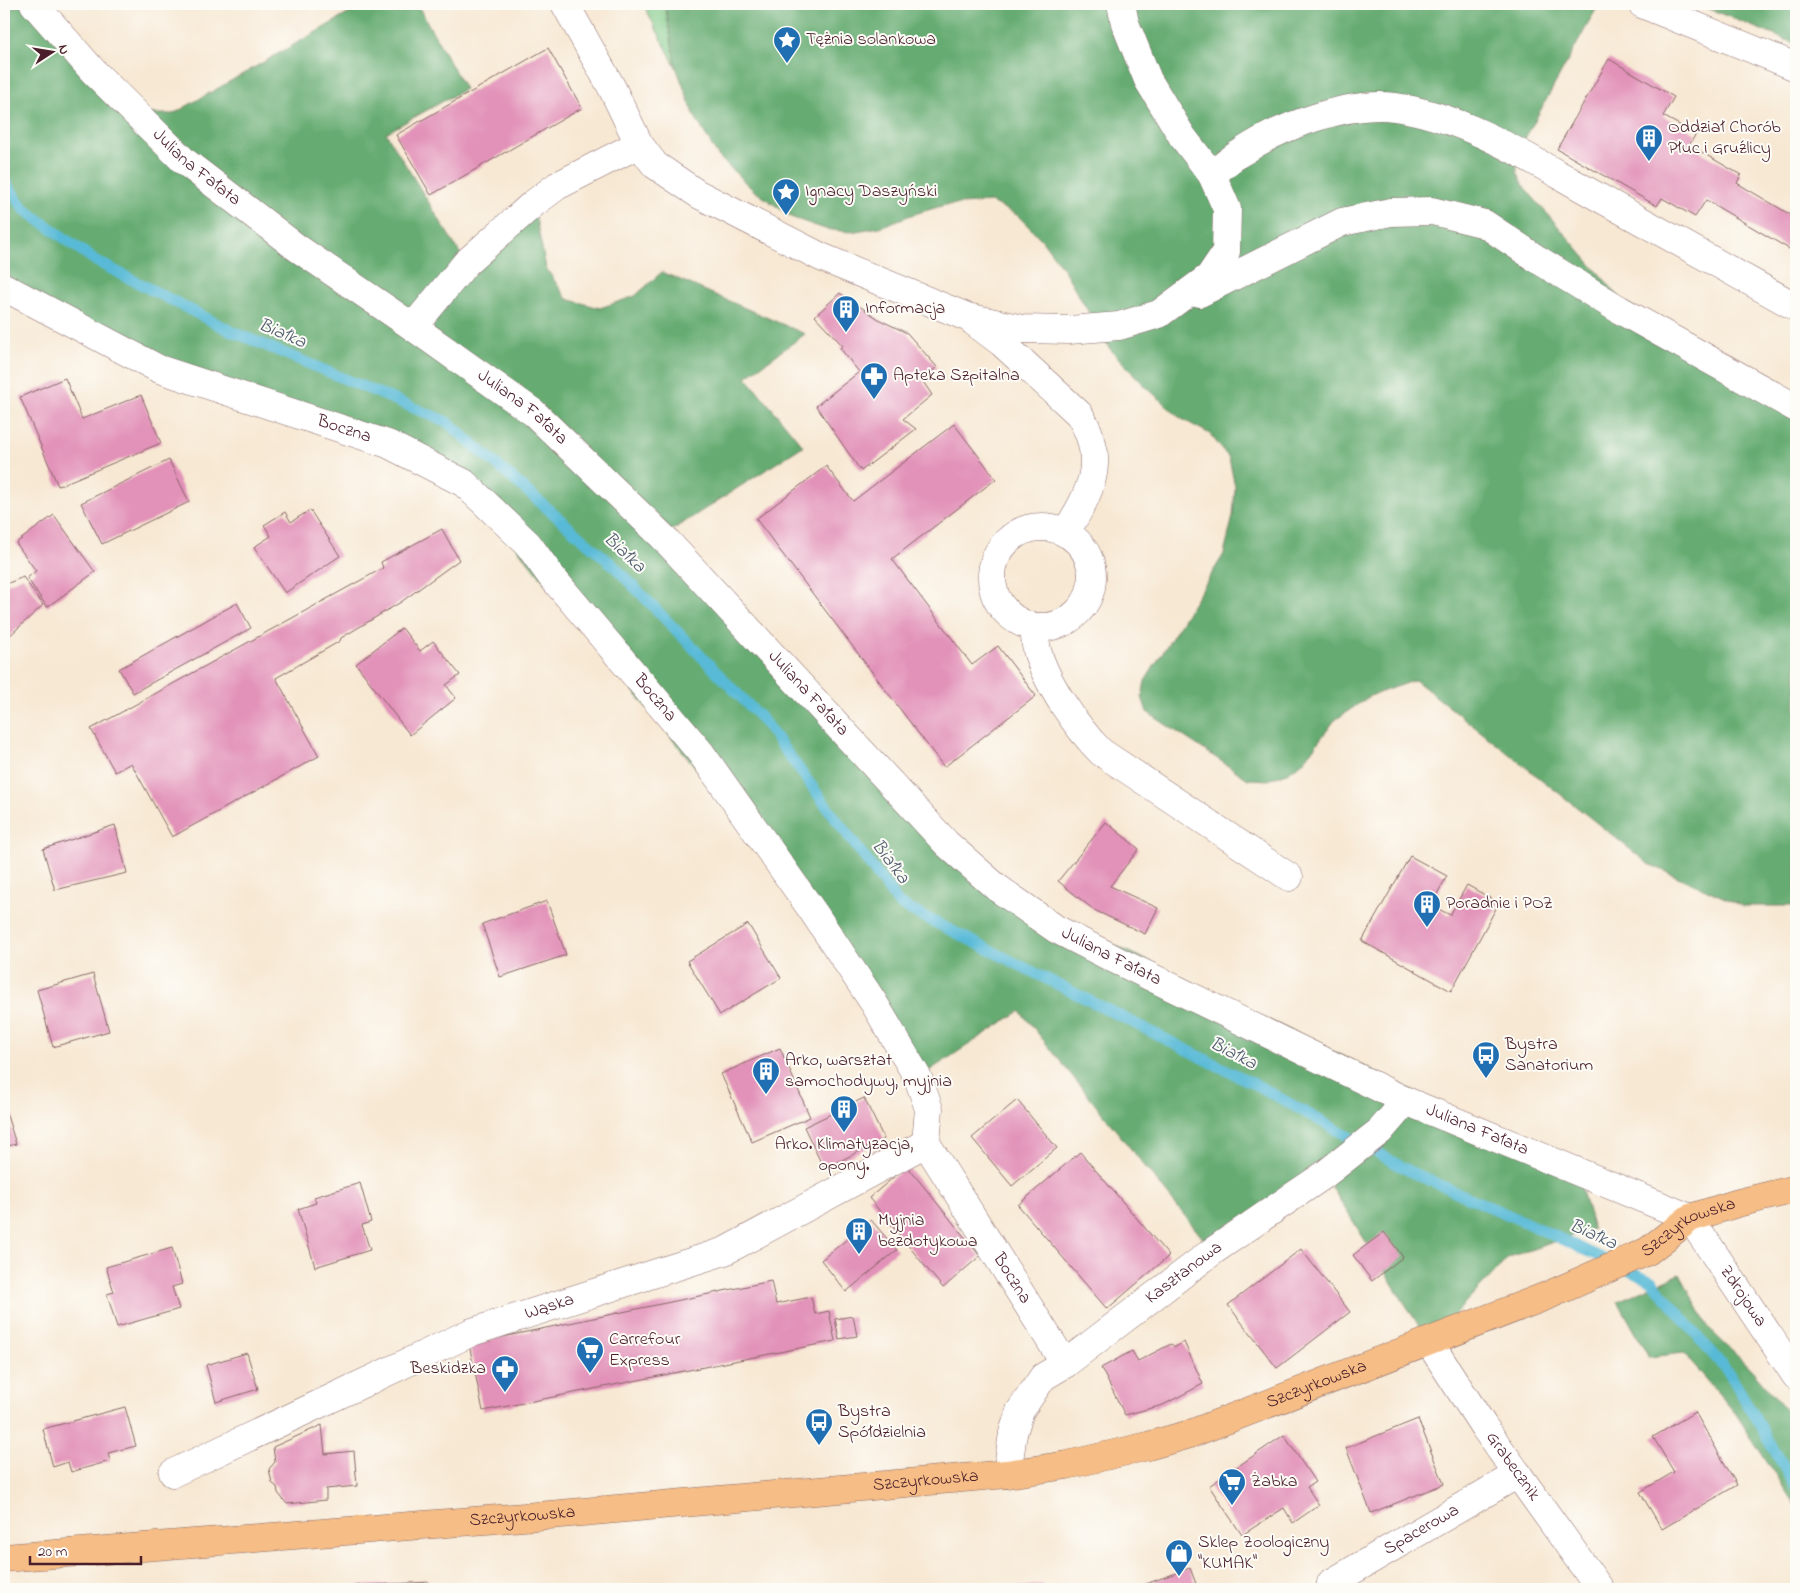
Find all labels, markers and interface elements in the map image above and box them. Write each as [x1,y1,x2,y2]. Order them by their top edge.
place icon: Tężnia solankowa [772,25,802,64]
place label: Tężnia solankowa [806,27,936,53]
north arrow [28,28,78,78]
text: N [52,43,75,56]
place label: Oddział Chorób Płuc i Gruźlicy [1668,115,1781,162]
street label: Juliana Fałata [146,123,246,213]
building icon: Oddział Chorób Płuc i Gruźlicy [1634,123,1664,162]
place icon: Ignacy Daszyński [771,177,801,216]
place label: Ignacy Daszyński [805,179,937,206]
building icon: Informacja [831,294,861,333]
place label: Informacja [865,296,945,322]
water label: Białka [254,312,311,356]
pharmacy icon: Apteka Szpitalna [859,361,889,400]
street label: Juliana Fałata [472,363,573,451]
place label: Apteka Szpitalna [893,363,1020,389]
street label: Boczna [313,408,374,451]
water label: Białka [597,526,652,580]
street label: Juliana Fałata [761,645,855,743]
street label: Boczna [626,668,683,728]
water label: Białka [864,834,916,890]
building icon: Poradnie i POZ [1412,889,1442,928]
place label: Poradnie i POZ [1446,891,1553,917]
street label: Juliana Fałata [1056,921,1166,993]
water label: Białka [1205,1031,1262,1078]
place label: Bystra Sanatorium [1504,1032,1593,1079]
bus stop icon: Bystra Sanatorium [1471,1040,1501,1079]
place label: Arko, warsztat samochodywy, myjnia [785,1048,952,1095]
building icon: Arko, warsztat samochodywy, myjnia [751,1056,781,1095]
building icon: Arko. Klimatyzacja, opony. [829,1094,859,1133]
street label: Juliana Fałata [1422,1097,1532,1163]
place label: Arko. Klimatyzacja, opony. [775,1132,913,1179]
street label: Szczyrkowska [1636,1191,1739,1265]
place label: Myjnia bezdotykowa [878,1208,977,1255]
water label: Białka [1565,1213,1622,1258]
building icon: Myjnia bezdotykowa [844,1216,874,1255]
street label: Kasztanowa [1140,1235,1228,1311]
street label: Boczna [985,1247,1037,1309]
street label: Zdrojowa [1713,1260,1773,1333]
street label: Wąska [522,1287,578,1327]
place label: Carrefour Express [609,1327,681,1374]
supermarket icon: Carrefour Express [575,1335,605,1374]
pharmacy icon: Beskidzka [490,1354,520,1393]
street label: Szczyrkowska [1263,1354,1371,1416]
place label: Beskidzka [409,1356,486,1382]
place label: Bystra Spółdzielnia [837,1399,926,1446]
bus stop icon: Bystra Spółdzielnia [804,1407,834,1446]
street label: Grabecznik [1479,1427,1546,1507]
street label: Szczyrkowska [872,1464,980,1499]
supermarket icon: Żabka [1217,1467,1247,1506]
place label: Żabka [1251,1469,1298,1495]
street label: Spacerowa [1379,1498,1464,1562]
street label: Szczyrkowska [468,1500,576,1534]
place label: Sklep Zoologiczny "KUMAK" [1198,1530,1329,1577]
scale bar [30,1533,141,1565]
shop icon: Sklep Zoologiczny "KUMAK" [1164,1538,1194,1577]
text: 20 m [38,1541,68,1563]

